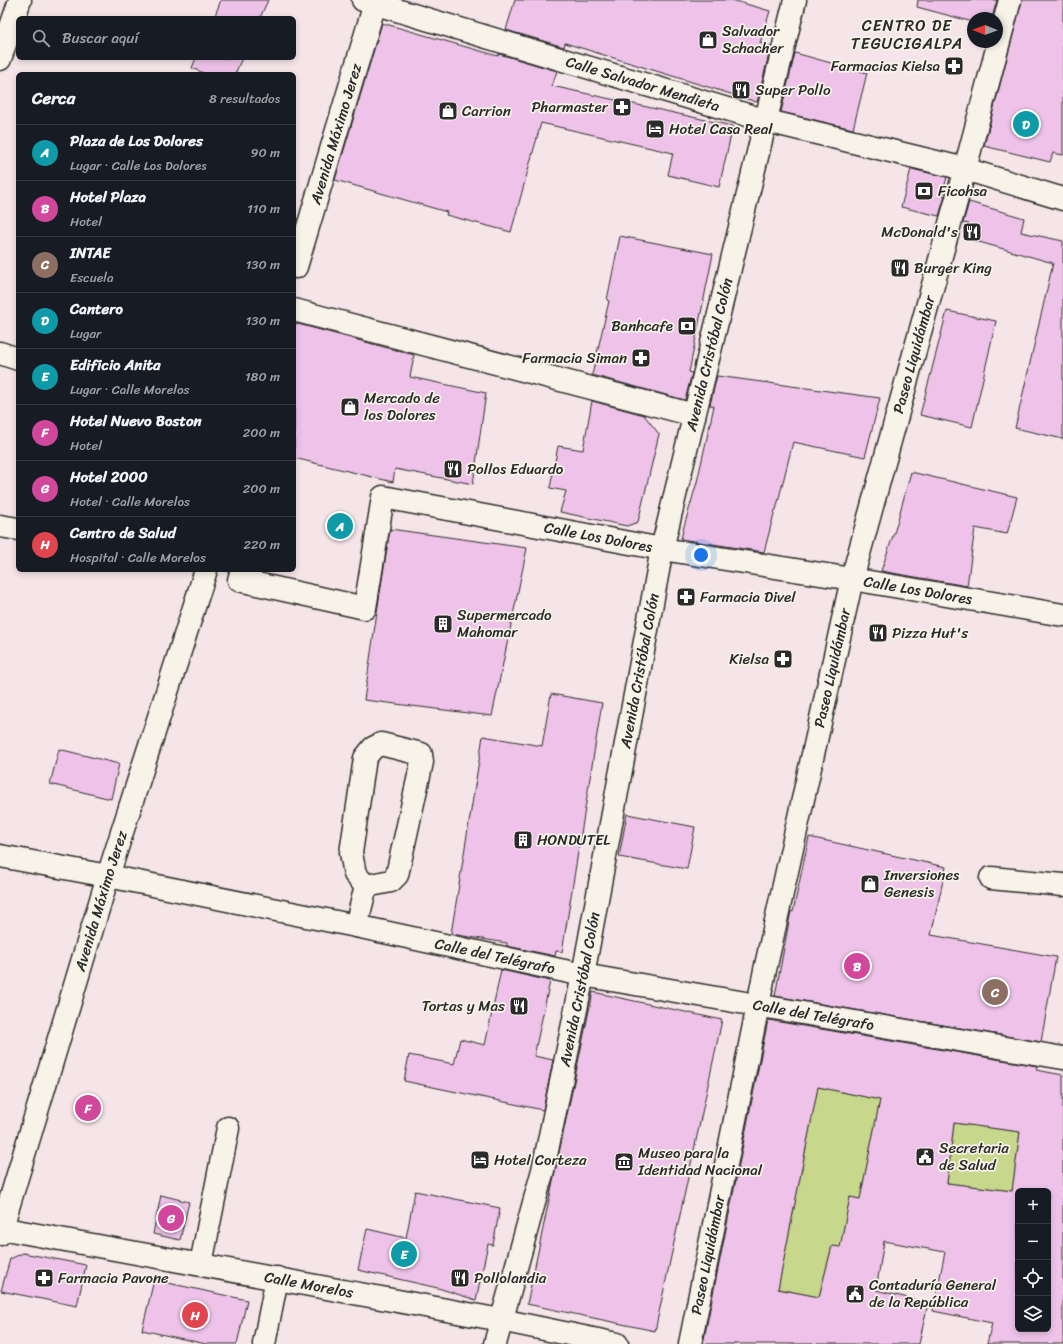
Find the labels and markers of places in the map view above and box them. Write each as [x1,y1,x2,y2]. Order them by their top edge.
place label: Salvador Schacher [722,18,784,61]
shop icon: Salvador Schacher [697,29,719,51]
place label: Farmacias Kielsa [831,53,940,79]
pharmacy icon: Farmacias Kielsa [943,55,965,77]
place label: Super Pollo [755,77,831,103]
restaurant icon: Super Pollo [730,79,752,101]
place label: Pharmaster [531,94,609,120]
pharmacy icon: Pharmaster [611,96,633,118]
place label: Carrion [462,98,511,124]
shop icon: Carrion [437,100,459,122]
pin: D [1013,109,1039,139]
place label: Hotel Casa Real [669,116,773,142]
hotel icon: Hotel Casa Real [644,118,666,140]
place label: Ficohsa [938,178,987,204]
bank icon: Ficohsa [913,180,935,202]
place label: McDonald's [881,219,958,245]
restaurant icon: McDonald's [961,221,983,243]
place label: Burger King [914,255,992,281]
restaurant icon: Burger King [889,257,911,279]
place label: Banhcafe [611,313,673,339]
bank icon: Banhcafe [676,315,698,337]
place label: Farmacia Siman [522,345,627,371]
pharmacy icon: Farmacia Siman [630,347,652,369]
place label: Mercado de los Dolores [364,385,440,428]
shop icon: Mercado de los Dolores [339,396,361,418]
place label: Pollos Eduardo [467,456,564,482]
restaurant icon: Pollos Eduardo [442,458,464,480]
pin: A [327,511,353,541]
place label: Farmacia Divel [700,584,796,610]
pharmacy icon: Farmacia Divel [675,586,697,608]
place label: Supermercado Mahomar [457,602,552,645]
building icon: Supermercado Mahomar [432,613,454,635]
place label: Pizza Hut's [892,620,968,646]
restaurant icon: Pizza Hut's [867,622,889,644]
place label: Kielsa [729,646,769,672]
pharmacy icon: Kielsa [772,648,794,670]
place label: HONDUTEL [537,827,610,853]
building icon: HONDUTEL [512,829,534,851]
place label: Inversiones Genesis [883,862,960,905]
shop icon: Inversiones Genesis [859,873,881,895]
pin: B [844,951,870,981]
pin: C [982,977,1008,1007]
place label: Tortas y Mas [422,993,505,1019]
restaurant icon: Tortas y Mas [508,995,530,1017]
pin: F [75,1093,101,1123]
place label: Secretaria de Salud [939,1135,1009,1178]
place label: Museo para la Identidad Nacional [637,1140,763,1183]
public building icon: Secretaria de Salud [914,1146,936,1168]
place label: Hotel Corteza [494,1147,587,1173]
hotel icon: Hotel Corteza [469,1149,491,1171]
museum icon: Museo para la Identidad Nacional [613,1151,635,1173]
pin: G [158,1203,184,1233]
pin: E [391,1239,417,1269]
place label: Farmacia Pavone [58,1265,169,1291]
place label: Pollolandia [474,1265,547,1291]
pharmacy icon: Farmacia Pavone [33,1267,55,1289]
restaurant icon: Pollolandia [449,1267,471,1289]
place label: Contaduría General de la República [869,1272,997,1315]
public building icon: Contaduría General de la República [844,1283,866,1305]
pin: H [182,1300,208,1330]

